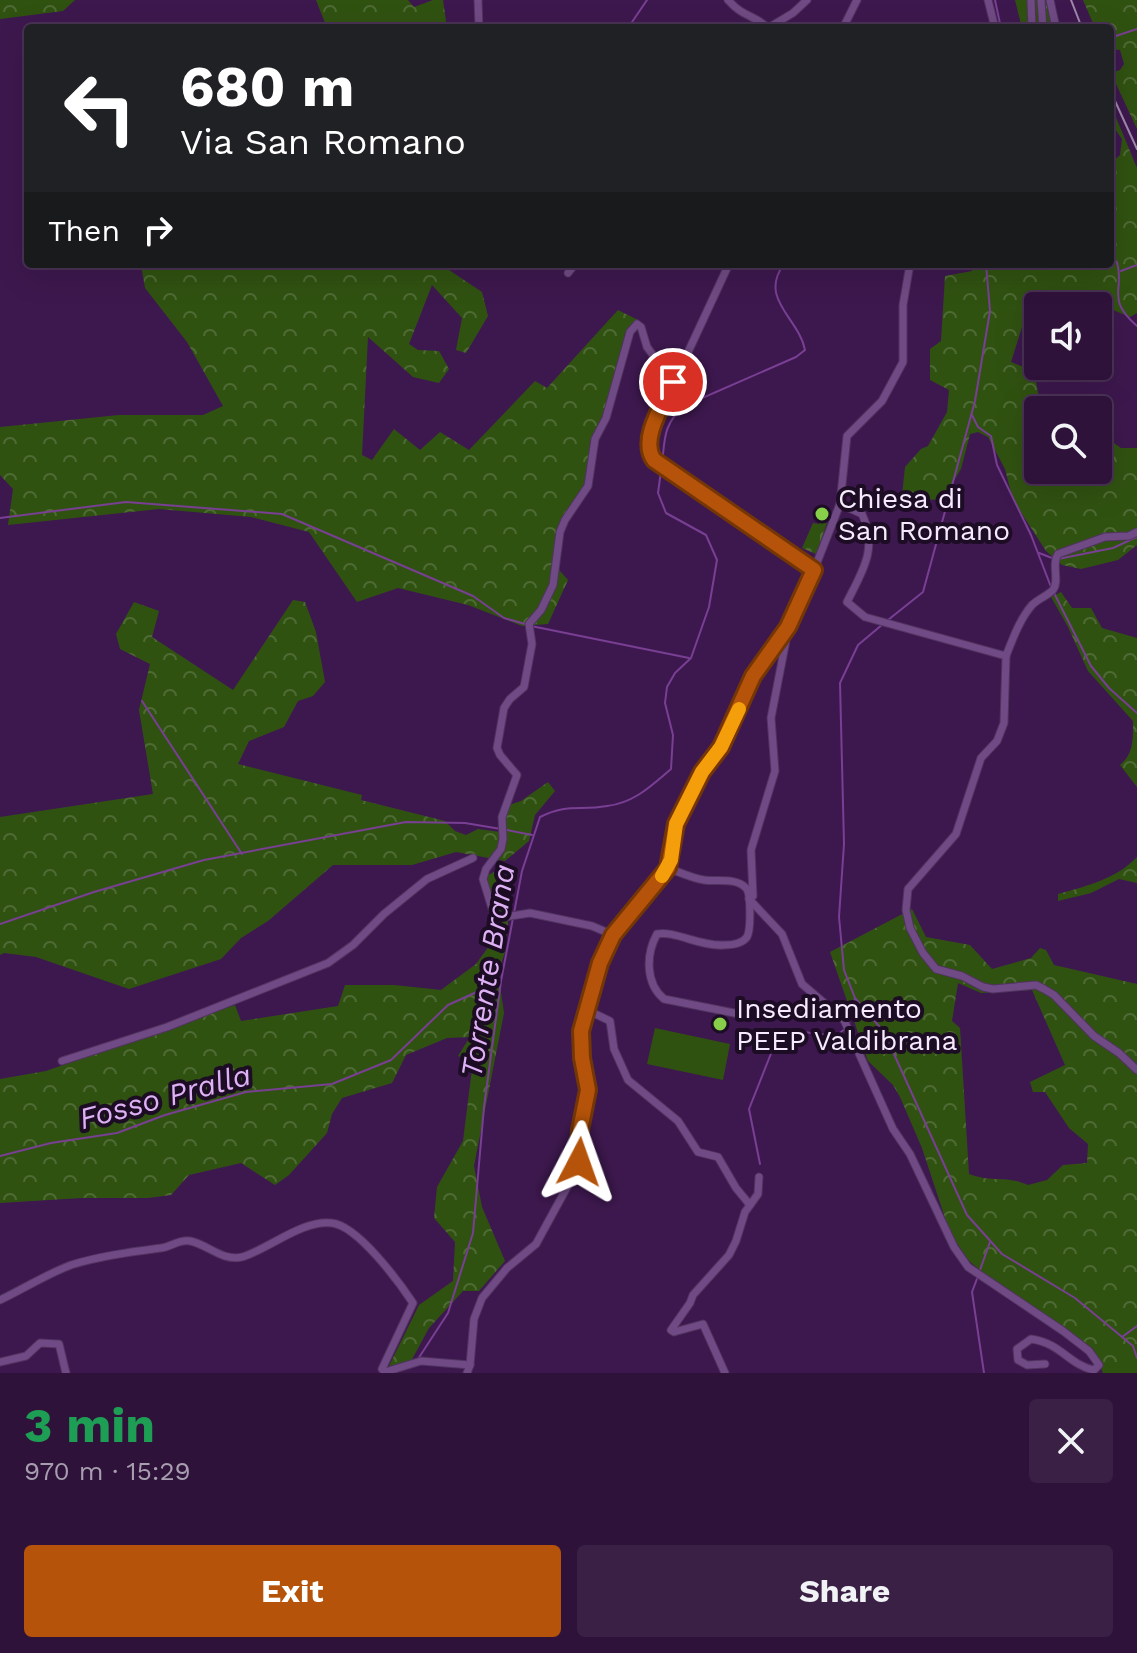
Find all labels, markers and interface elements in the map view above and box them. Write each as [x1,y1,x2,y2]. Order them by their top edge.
text: 680 m [180,54,354,120]
icon: left [48,56,152,160]
text: Via San Romano [180,121,466,163]
icon: right [136,208,180,252]
text: Then [48,213,120,248]
map controls [1024,292,1112,484]
button: sound [1024,292,1112,380]
pin [639,348,707,416]
icon: arrive [651,360,695,404]
button: search [1024,396,1112,484]
place label: Chiesa di San Romano [838,482,1010,547]
marker: Chiesa di San Romano [813,505,831,523]
water label: Torrente Brana [453,862,522,1080]
place label: Insediamento PEEP Valdibrana [736,992,957,1057]
marker: Insediamento PEEP Valdibrana [711,1015,729,1033]
water label: Fosso Pralla [75,1057,255,1136]
position arrow [537,1120,621,1204]
text: 3 min [24,1397,155,1454]
button: close [1029,1399,1113,1483]
text: 970 m · 15:29 [24,1456,191,1486]
button: Exit [24,1545,561,1637]
button: Share [577,1545,1113,1637]

